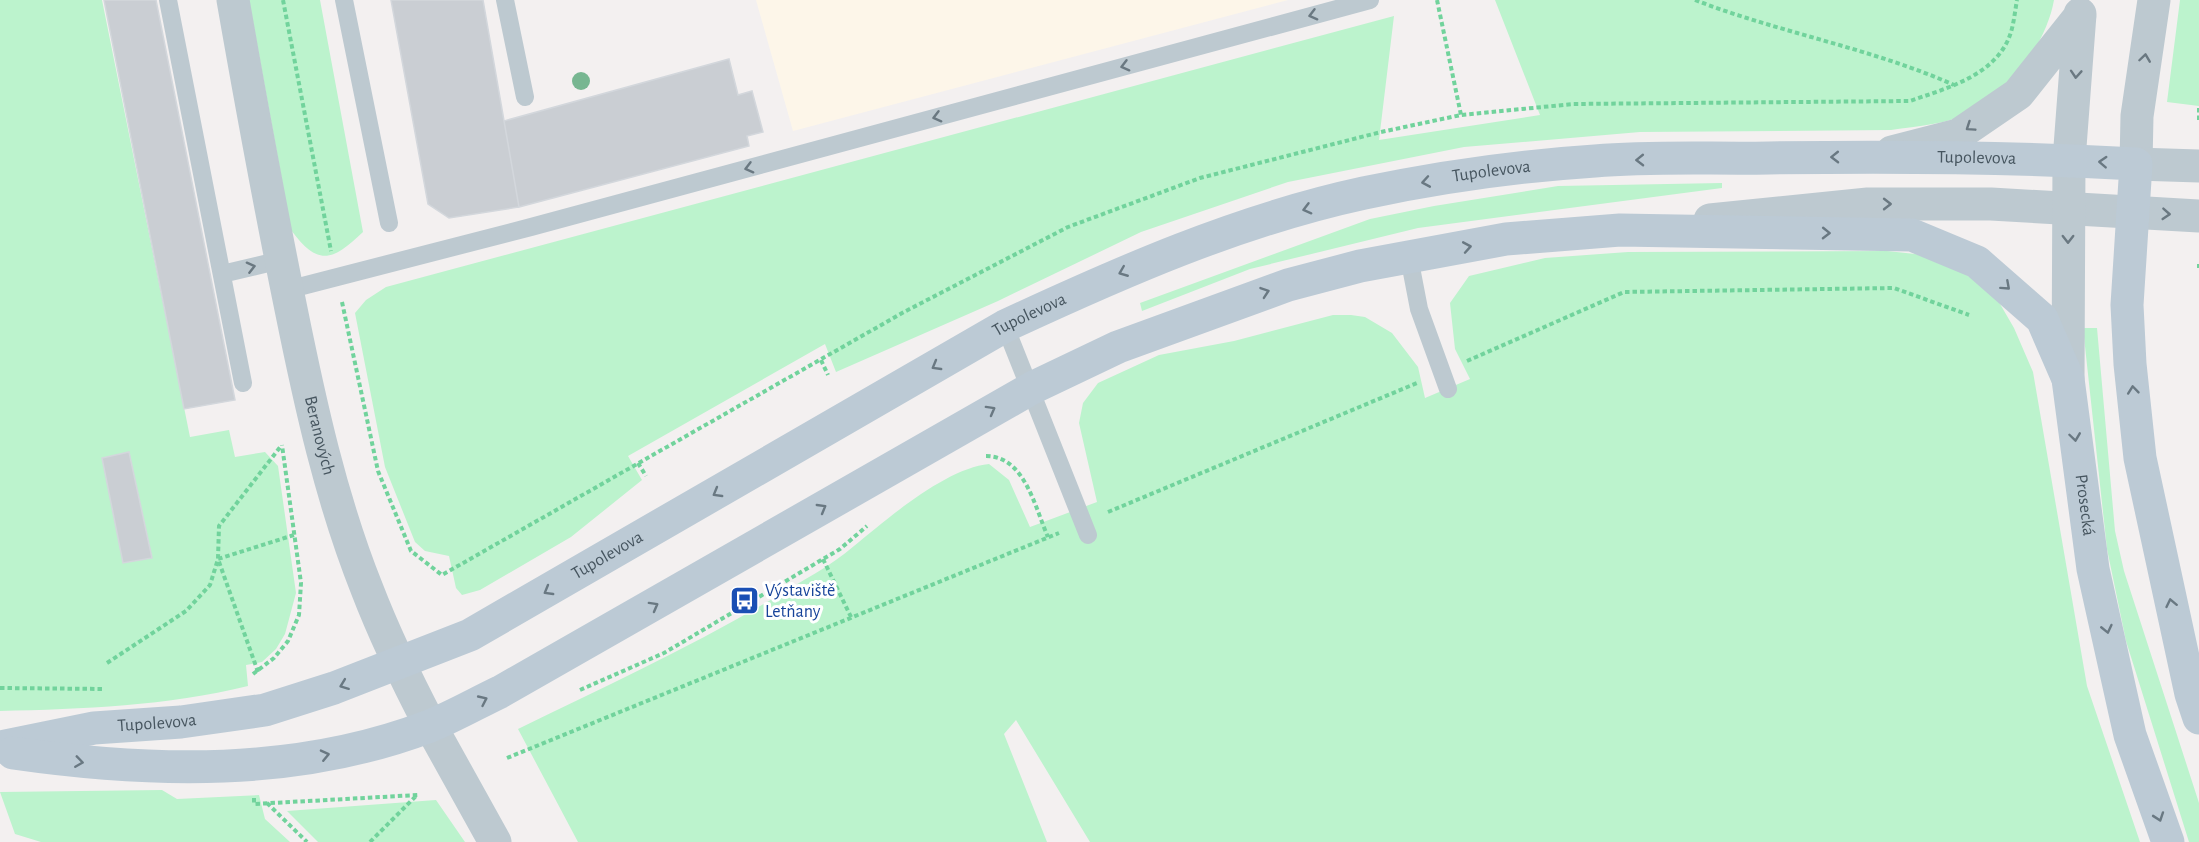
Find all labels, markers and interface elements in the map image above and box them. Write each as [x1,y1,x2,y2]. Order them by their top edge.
one-way arrow [1308,8,1318,21]
one-way arrow [2139,54,2151,63]
one-way arrow [1120,59,1131,71]
one-way arrow [2069,70,2082,79]
one-way arrow [932,110,943,122]
one-way arrow [1965,120,1976,131]
street label: Tupolevova [1937,148,2016,168]
one-way arrow [1831,151,1840,163]
one-way arrow [1636,154,1645,166]
one-way arrow [2098,155,2107,168]
street label: Tupolevova [1451,158,1532,186]
one-way arrow [744,161,754,174]
one-way arrow [1421,175,1431,188]
one-way arrow [1883,198,1892,210]
one-way arrow [1302,201,1312,214]
one-way arrow [2162,207,2171,220]
one-way arrow [1821,227,1830,239]
one-way arrow [2062,235,2074,244]
one-way arrow [1462,241,1471,253]
one-way arrow [246,261,256,274]
one-way arrow [1118,265,1129,277]
one-way arrow [2000,279,2010,290]
one-way arrow [1259,287,1270,300]
street label: Tupolevova [989,290,1069,340]
one-way arrow [932,358,942,370]
one-way arrow [2127,386,2140,395]
street label: Beranových [301,394,338,477]
one-way arrow [985,406,995,417]
one-way arrow [2069,433,2081,442]
street label: Prosecká [2072,473,2098,537]
one-way arrow [713,486,723,497]
one-way arrow [816,504,826,515]
street label: Tupolevova [569,528,646,583]
place label: Výstaviště Letňany [765,582,835,621]
one-way arrow [544,583,555,595]
bus stop icon: Výstaviště Letňany [728,585,760,617]
one-way arrow [2166,598,2179,608]
one-way arrow [647,602,658,613]
one-way arrow [2099,624,2112,634]
one-way arrow [339,677,350,690]
one-way arrow [477,696,488,708]
street label: Tupolevova [117,711,198,735]
one-way arrow [320,749,330,762]
one-way arrow [74,756,83,768]
one-way arrow [2152,811,2165,822]

